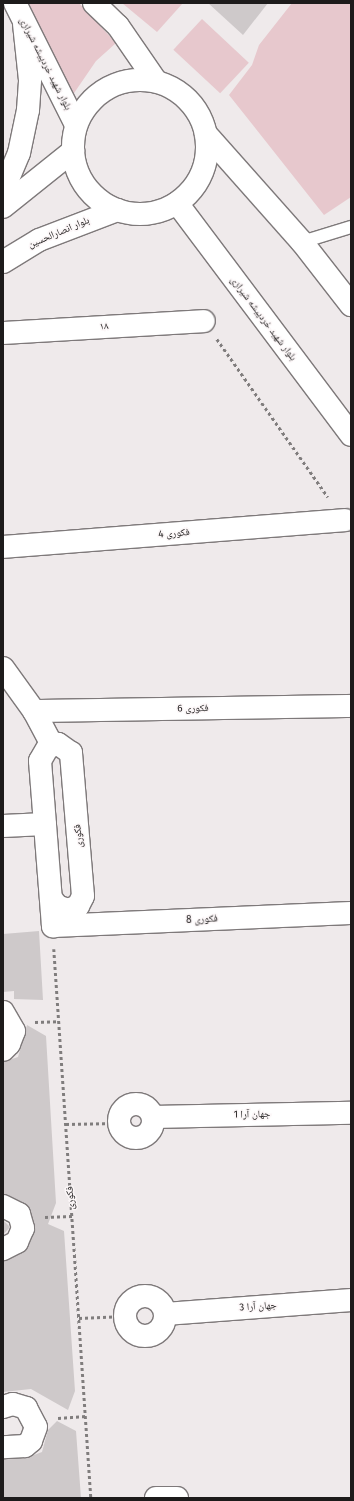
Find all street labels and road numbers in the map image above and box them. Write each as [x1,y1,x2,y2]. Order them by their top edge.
street label: بلوار شهید خردپیشه شیرازی [16,16,74,112]
street label: بلوار انصارالحسین [27,215,91,251]
street label: بلوار شهید خردپیشه شیرازی [227,275,299,363]
street label: ۱۸ [99,321,109,333]
street label: فکوری 4 [158,527,190,541]
street label: فکوری 6 [177,703,209,715]
street label: فکوری [72,824,86,848]
street label: فکوری 8 [186,913,218,927]
street label: جهان آرا 1 [233,1109,271,1121]
street label: فکوری [64,1186,78,1210]
street label: جهان آرا 3 [239,1300,277,1314]

